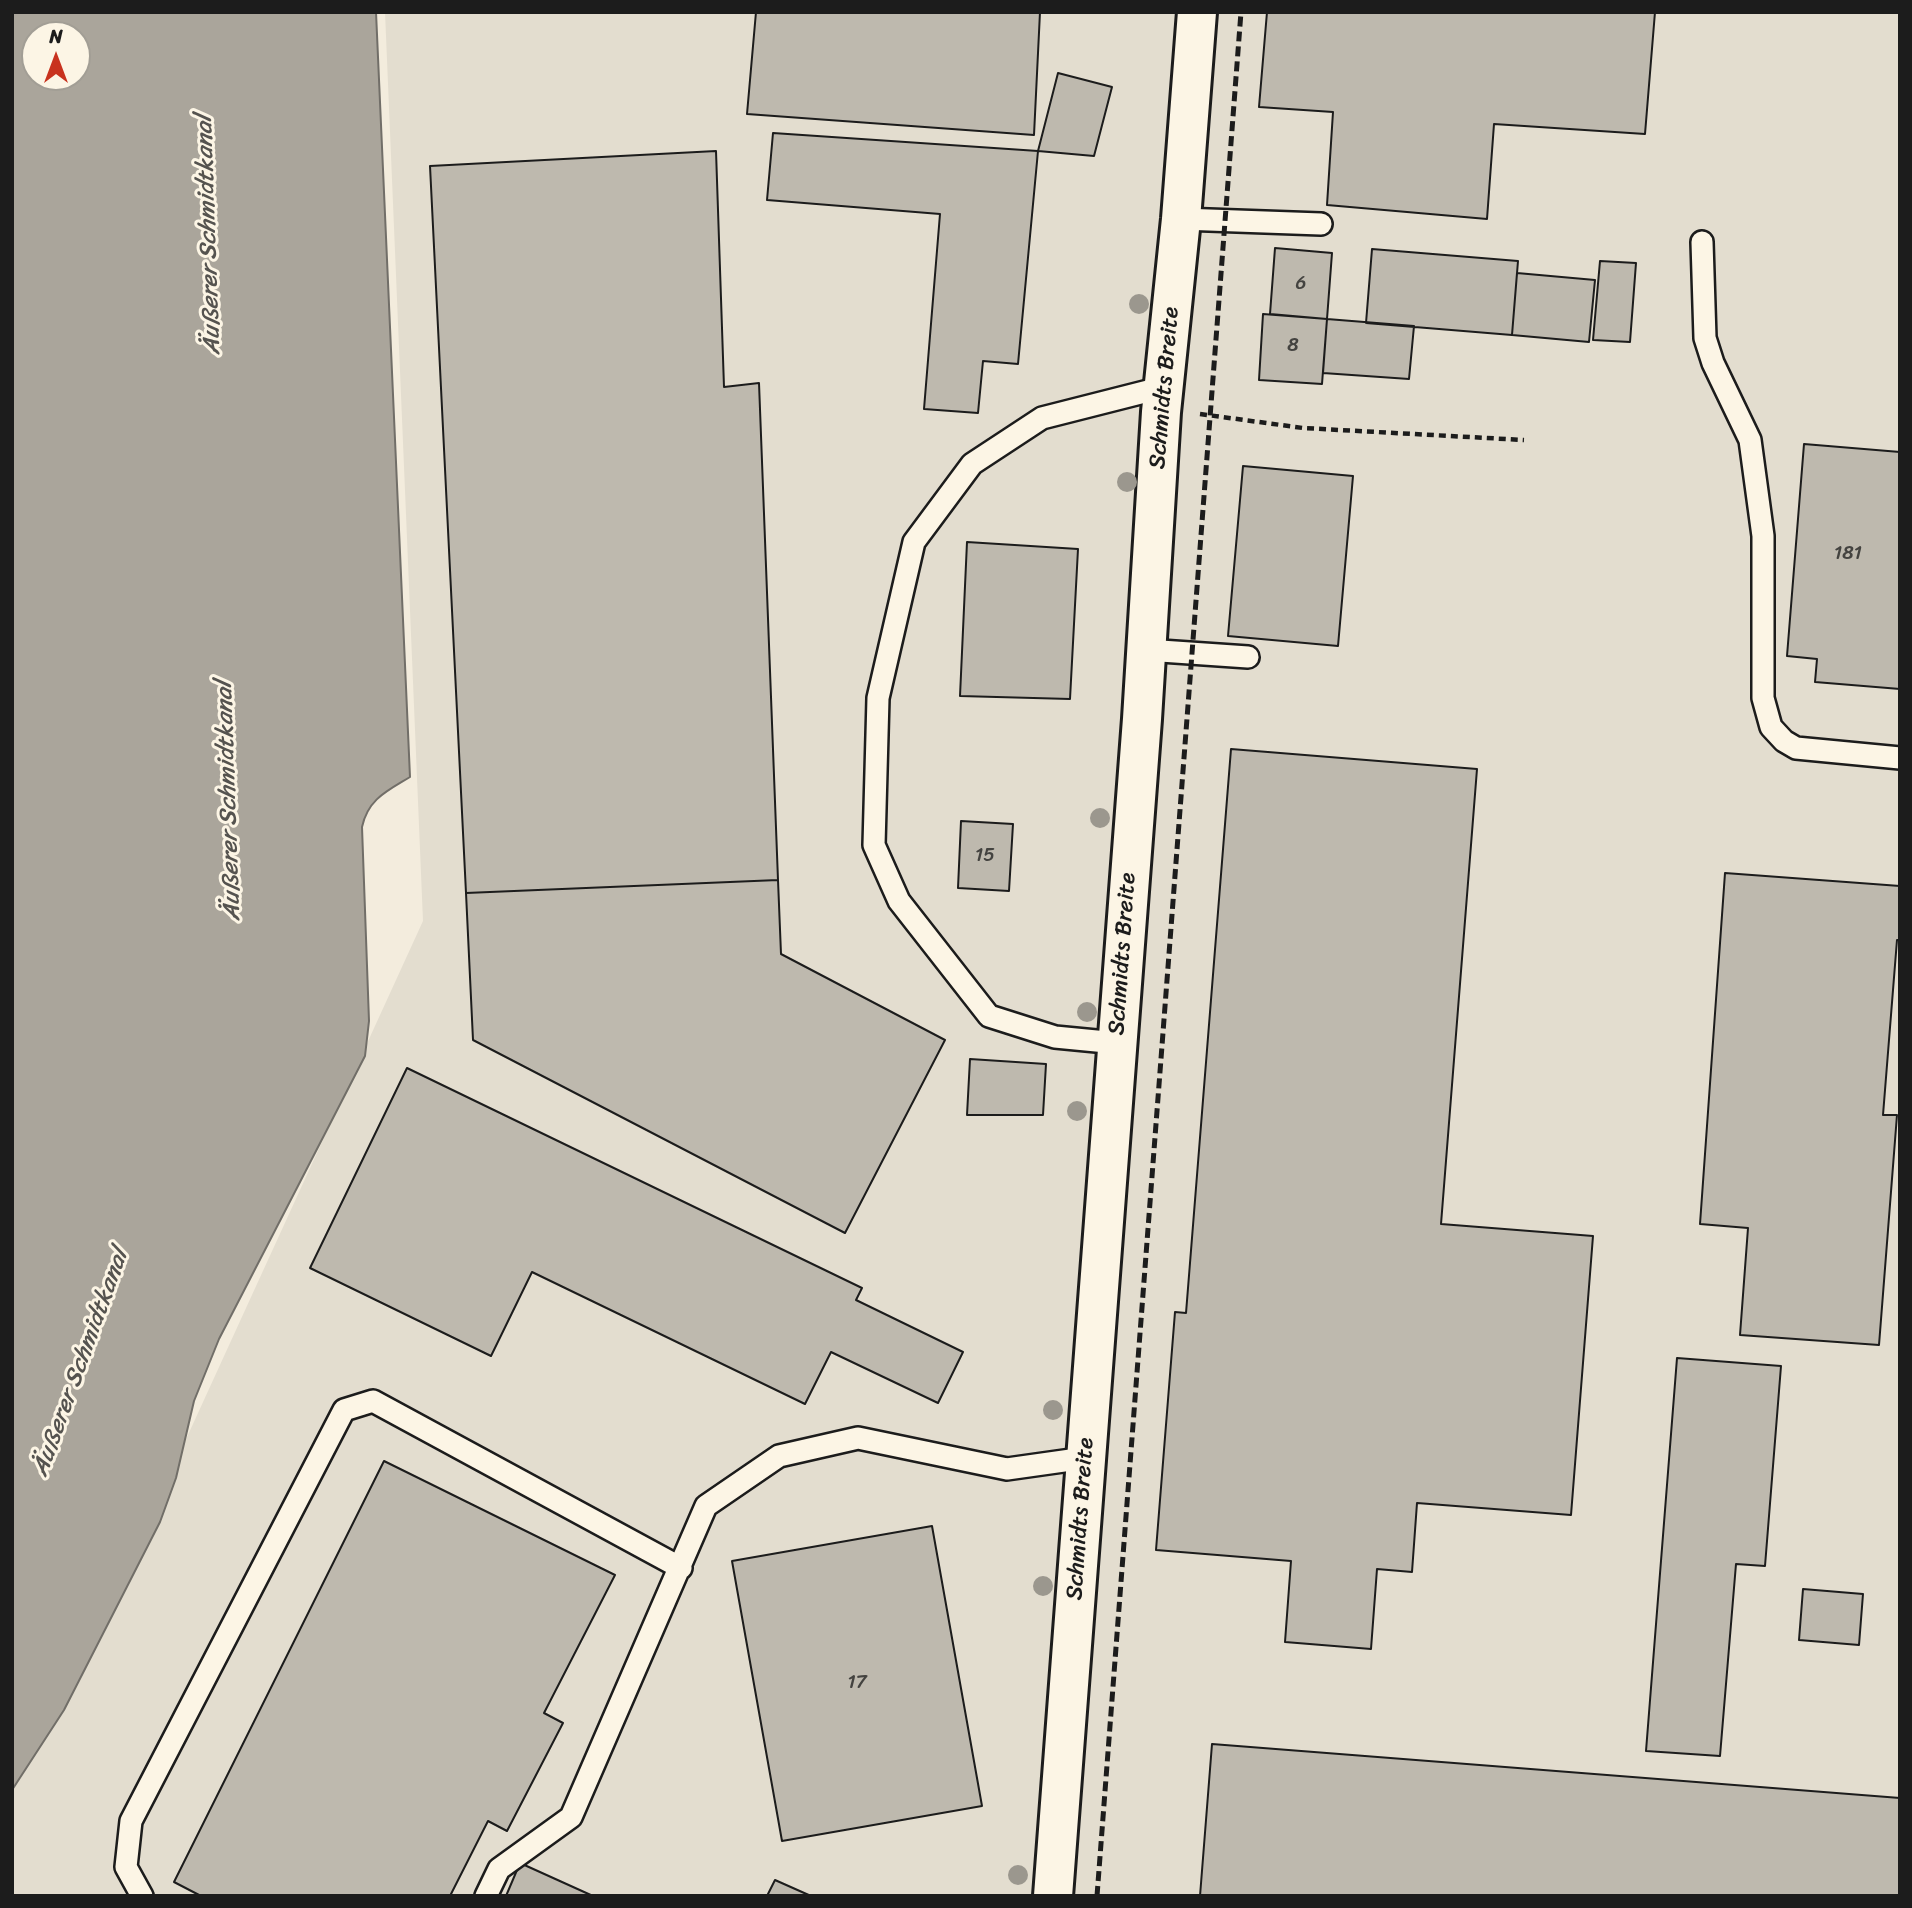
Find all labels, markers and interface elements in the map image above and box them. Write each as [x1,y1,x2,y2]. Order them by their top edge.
text: N [49,20,63,53]
north arrow [21,21,91,91]
water label: Äußerer Schmidtkanal [190,115,228,355]
house number: 6 [1296,273,1306,295]
street label: Schmidts Breite [1144,306,1186,470]
house number: 8 [1287,335,1299,357]
house number: 181 [1834,543,1862,565]
water label: Äußerer Schmidtkanal [210,681,248,921]
house number: 15 [975,845,995,867]
street label: Schmidts Breite [1104,872,1142,1036]
water label: Äußerer Schmidtkanal [27,1246,135,1480]
street label: Schmidts Breite [1062,1437,1100,1601]
house number: 17 [848,1672,866,1694]

